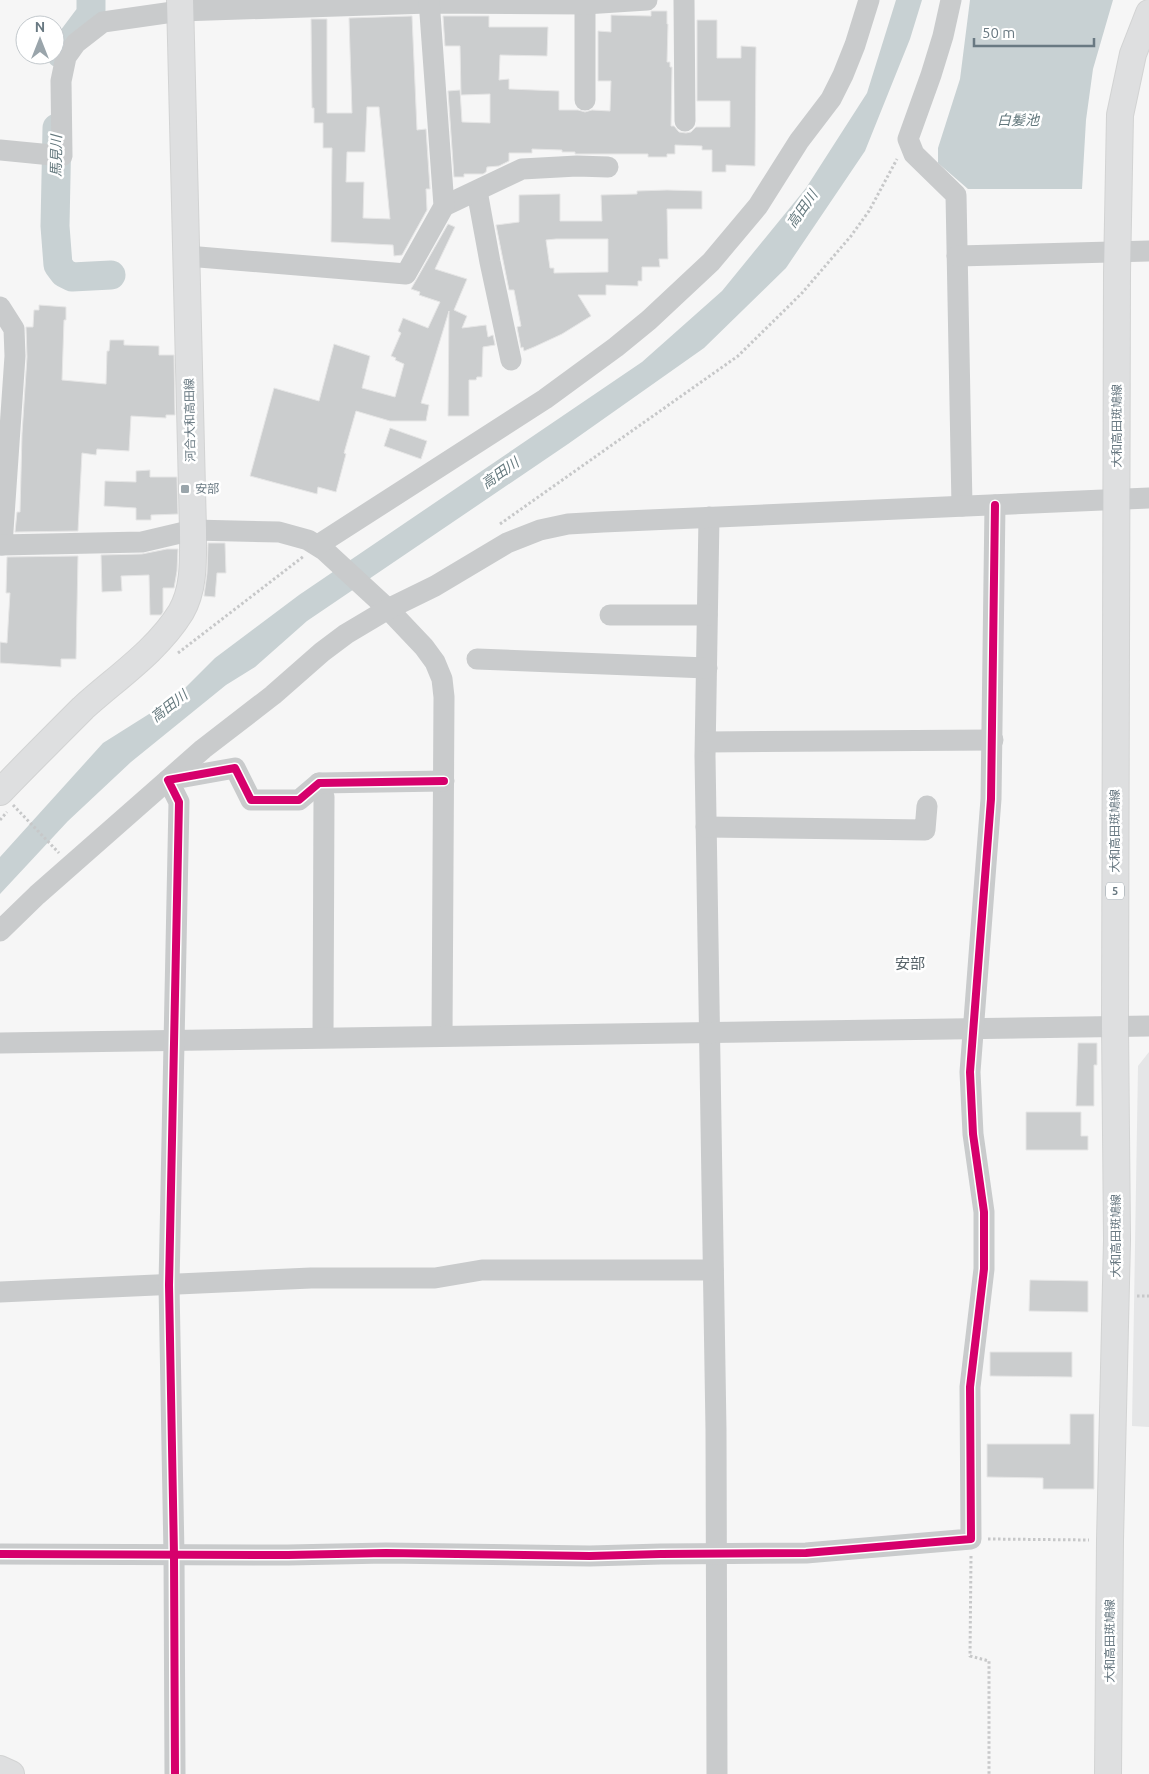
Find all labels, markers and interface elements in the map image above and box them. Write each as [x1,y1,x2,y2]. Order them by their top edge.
north arrow [15,15,65,65]
scale bar [974,15,1094,47]
text: N [35,19,45,35]
text: 50 m [982,24,1015,41]
water label: 白髪池 [997,112,1041,128]
water label: 馬見川 [48,133,64,177]
water label: 高田川 [783,186,822,231]
street label: 河合大和高田線 [182,378,197,462]
street label: 大和高田斑鳩線 [1110,384,1123,468]
water label: 高田川 [478,453,523,492]
place label: 安部 [195,482,219,495]
marker: 安部 [179,483,191,495]
water label: 高田川 [148,686,192,725]
street label: 大和高田斑鳩線 [1108,789,1121,873]
road number: 5 [1106,882,1124,899]
district label: 安部 [895,955,925,972]
street label: 大和高田斑鳩線 [1109,1194,1122,1278]
street label: 大和高田斑鳩線 [1103,1599,1116,1683]

